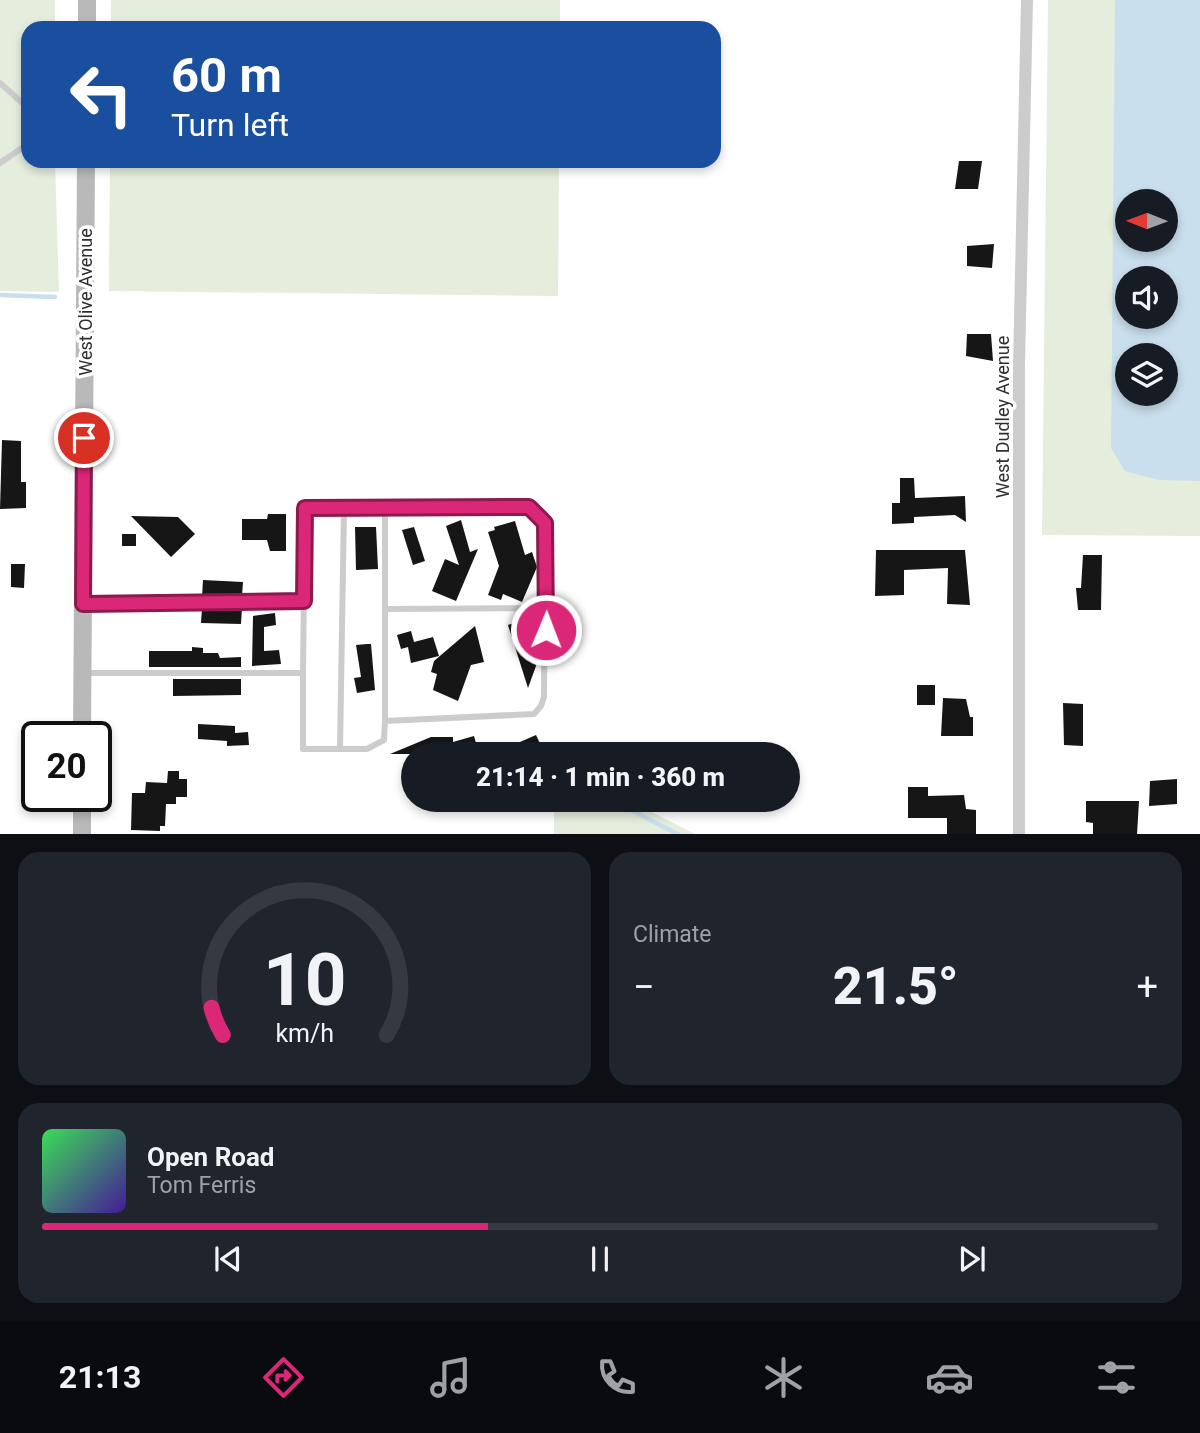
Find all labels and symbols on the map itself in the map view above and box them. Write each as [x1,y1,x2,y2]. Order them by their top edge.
north arrow [1115,189,1178,252]
street label: West Olive Avenue [75,228,96,376]
street label: West Dudley Avenue [992,336,1013,498]
pin [54,408,114,468]
position arrow [509,593,583,667]
speed limit sign: 20 [21,721,112,812]

